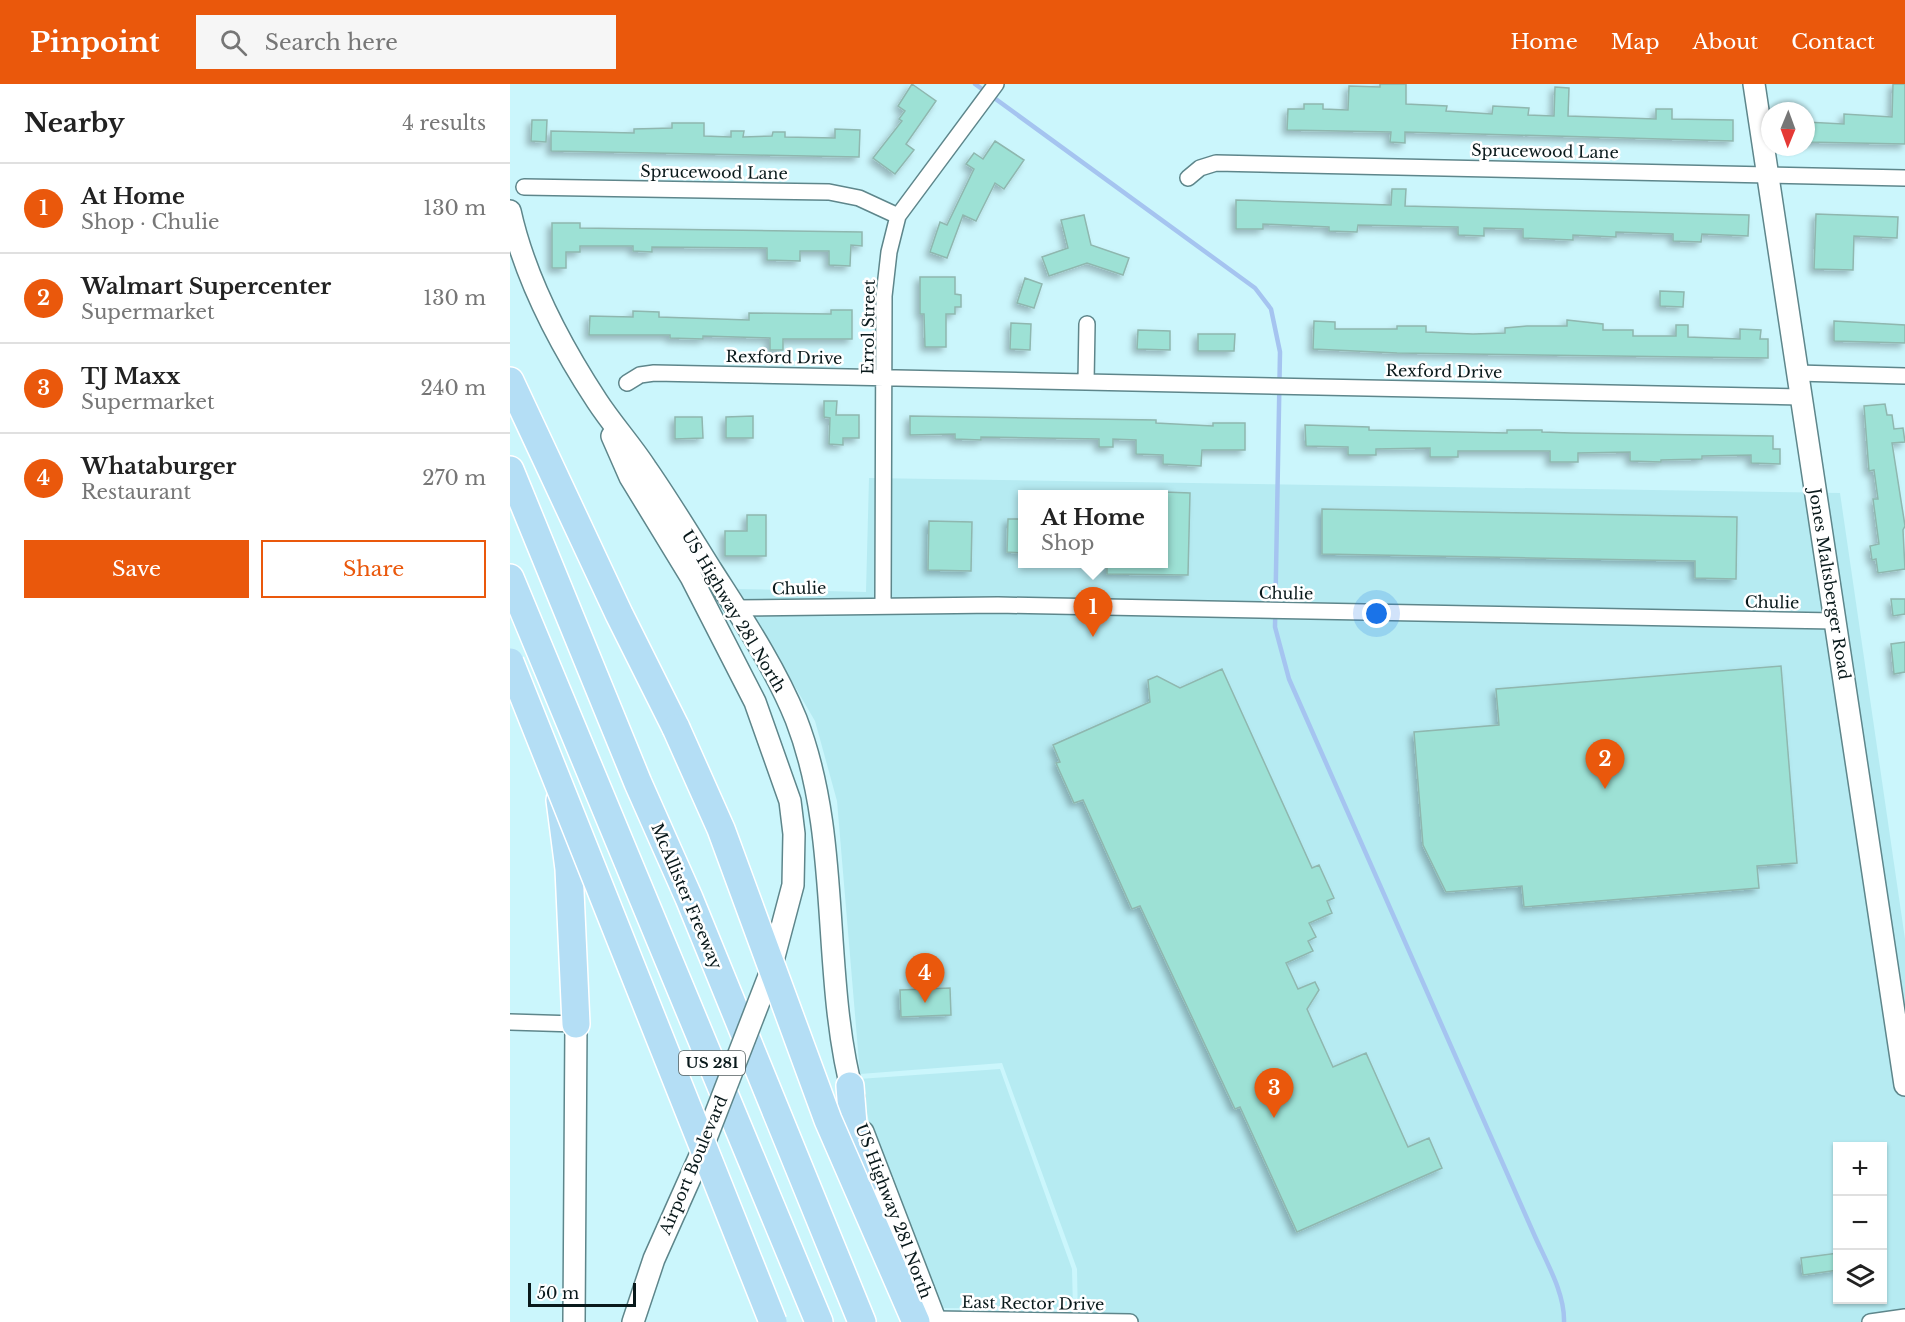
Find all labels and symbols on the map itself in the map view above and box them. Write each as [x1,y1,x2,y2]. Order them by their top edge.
north arrow [1761,102,1815,156]
street label: Sprucewood Lane [1471,140,1619,162]
street label: Sprucewood Lane [640,161,788,183]
street label: Errol Street [857,279,879,375]
street label: Rexford Drive [725,346,843,368]
street label: Rexford Drive [1385,360,1503,382]
street label: Jones Maltsberger Road [1805,485,1855,681]
street label: US Highway 281 North [678,526,790,696]
street label: Chulie [772,578,826,598]
street label: Chulie [1259,583,1313,603]
pin: 1 [1074,588,1112,637]
street label: Chulie [1745,592,1799,612]
your location [1362,599,1391,628]
pin: 2 [1586,740,1624,789]
street label: McAllister Freeway [647,820,727,973]
pin: 4 [906,954,944,1003]
road number: US 281 [679,1051,745,1075]
pin: 3 [1254,1068,1293,1118]
street label: Airport Boulevard [654,1092,731,1239]
street label: US Highway 281 North [851,1121,937,1301]
scale bar [528,1280,636,1308]
street label: East Rector Drive [961,1292,1105,1314]

